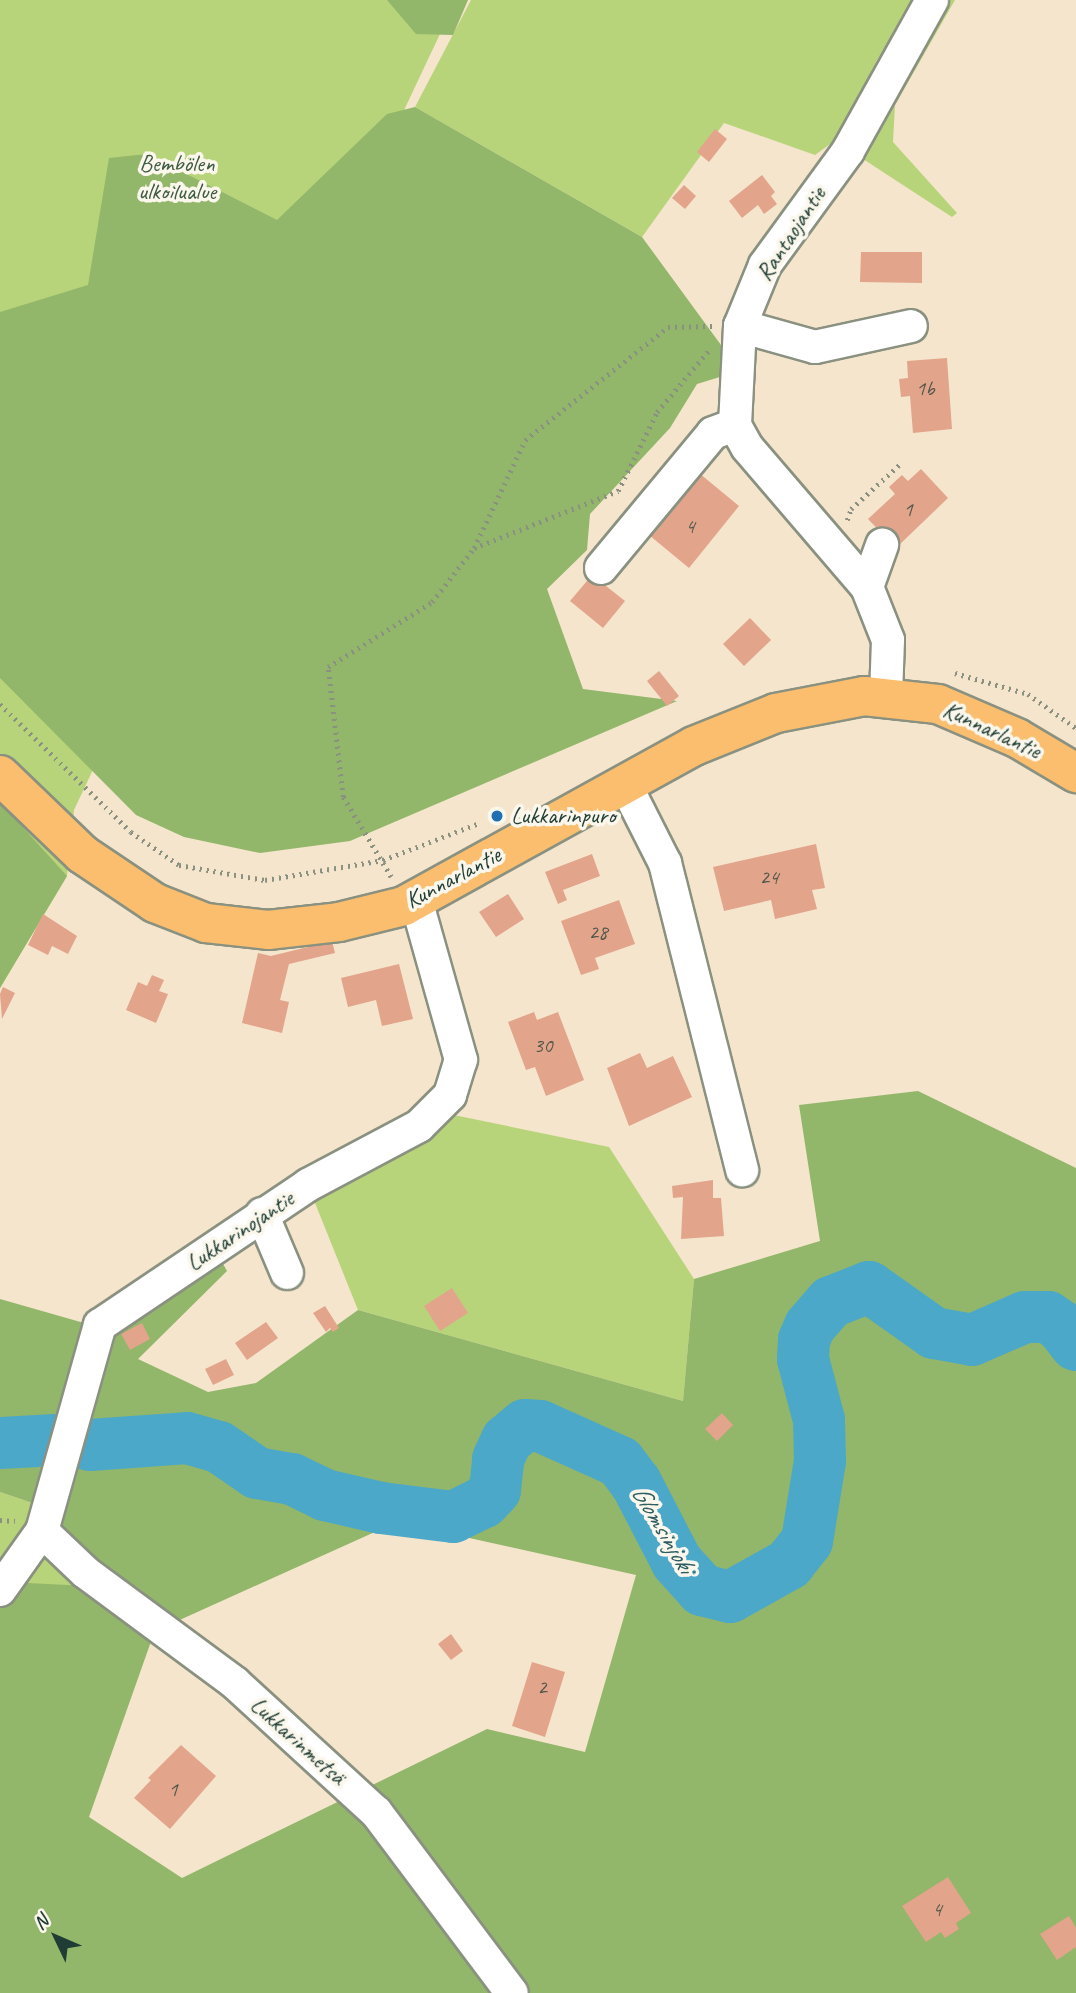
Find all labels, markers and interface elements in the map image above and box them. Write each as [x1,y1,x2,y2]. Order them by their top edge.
park label: Bembölen ulkoilualue [138,150,216,206]
street label: Rantaojantie [750,182,832,286]
house number: 1b [916,375,934,401]
house number: 1 [903,496,913,522]
house number: 4 [685,513,695,539]
street label: Kunnarlantie [939,695,1045,765]
place label: Lukkarinpuro [511,802,616,830]
marker: Lukkarinpuro [489,808,505,824]
street label: Kunnarlantie [400,841,506,915]
house number: 24 [760,864,778,890]
house number: 28 [589,919,607,945]
house number: 30 [534,1032,552,1058]
street label: Lukkarinojantie [181,1185,299,1277]
water label: Glomsinjoki [625,1480,701,1578]
house number: 2 [537,1674,547,1700]
street label: Lukkarinmetsä [244,1691,352,1791]
house number: 1 [168,1776,178,1802]
house number: 4 [932,1896,942,1922]
north arrow [21,1902,91,1972]
text: N [28,1910,54,1935]

